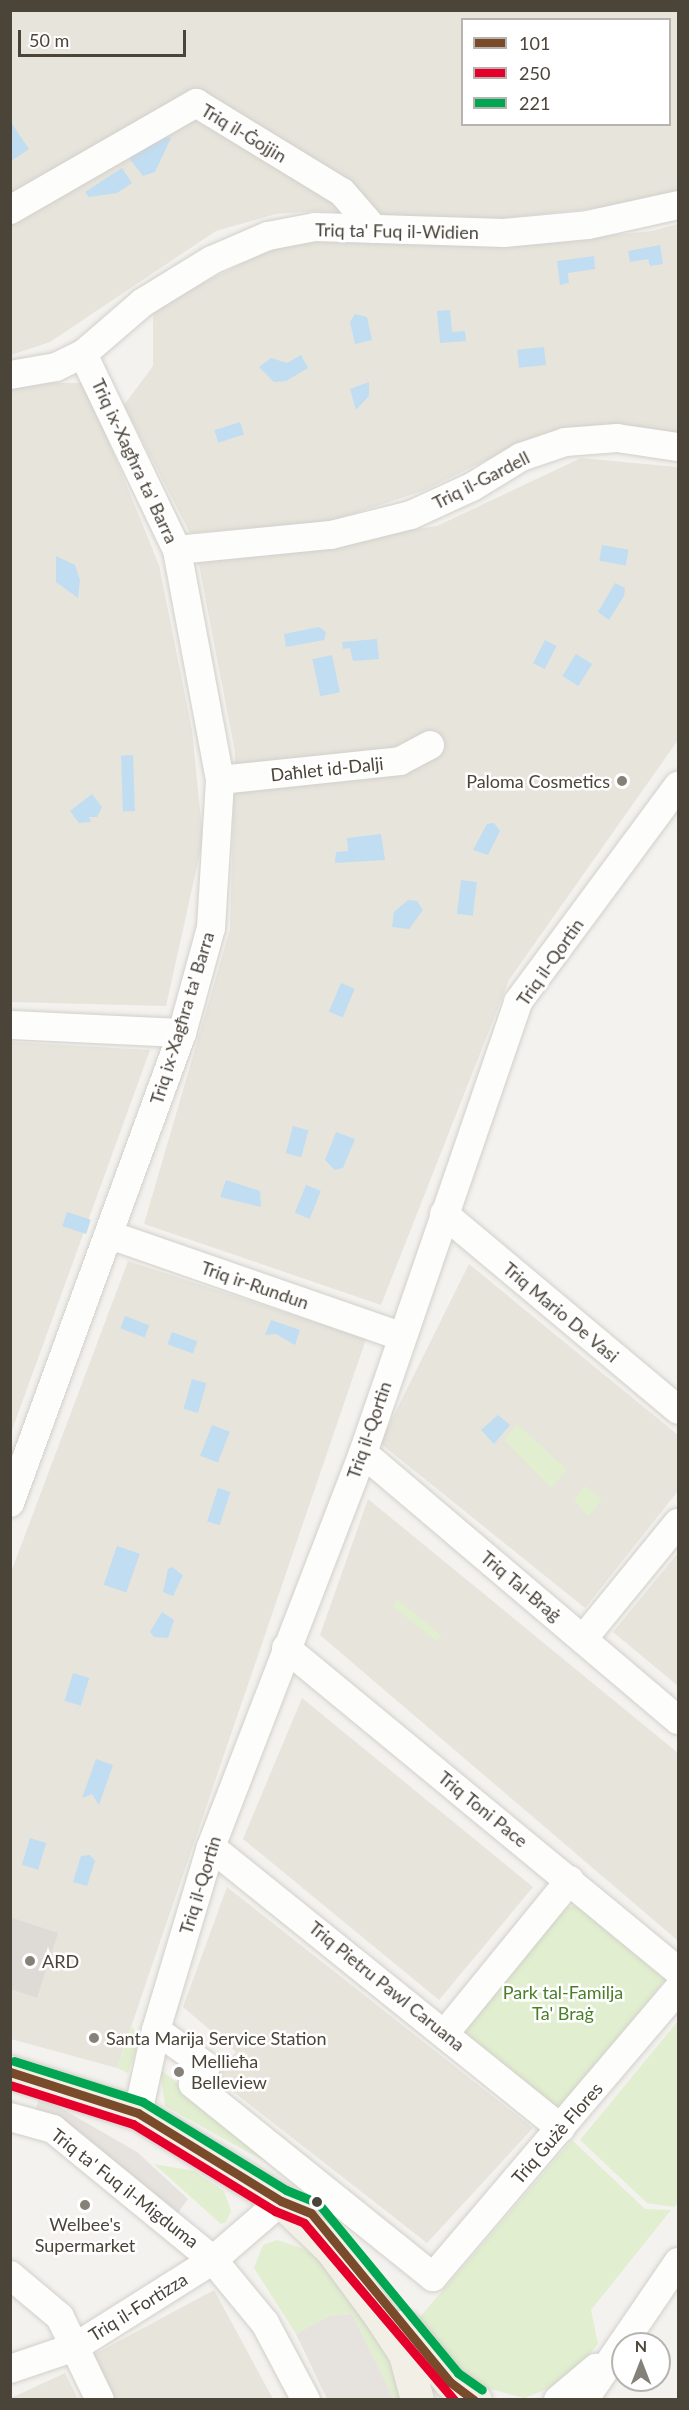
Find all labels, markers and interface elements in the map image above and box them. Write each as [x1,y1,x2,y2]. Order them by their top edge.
scale bar [21,18,189,56]
legend [461,18,671,126]
text: 50 m [29,29,69,51]
text: 101 [519,32,550,54]
text: 250 [519,62,550,84]
text: 221 [519,92,550,114]
street label: Triq il-Ġojjin [197,99,291,167]
street label: Triq ta' Fuq il-Widien [315,219,479,243]
street label: Triq ix-Xagħra ta' Barra [87,375,183,547]
street label: Triq il-Gardell [429,446,533,514]
street label: Daħlet id-Dalji [269,752,385,786]
place label: Paloma Cosmetics [466,770,610,792]
marker: Paloma Cosmetics [615,774,629,788]
street label: Triq il-Qortin [512,914,588,1010]
street label: Triq ix-Xagħra ta' Barra [145,929,219,1107]
street label: Triq ir-Rundun [198,1256,312,1314]
street label: Triq Mario De Vasi [499,1257,623,1367]
street label: Triq il-Qortin [342,1378,396,1482]
street label: Triq Tal-Braġ [476,1546,566,1626]
street label: Triq Toni Pace [434,1766,532,1852]
street label: Triq il-Qortin [175,1833,225,1937]
street label: Triq Pietru Pawl Caruana [305,1916,469,2056]
place label: ARD [42,1950,79,1972]
marker: ARD [23,1954,37,1968]
park label: Park tal-Familja Ta' Braġ [503,1982,623,2024]
place label: Santa Marija Service Station [106,2027,327,2049]
marker: Santa Marija Service Station [87,2031,101,2045]
place label: Mellieħa Belleview [191,2051,267,2094]
marker: Mellieħa Belleview [172,2065,186,2079]
street label: Triq Ġużè Flores [507,2078,607,2188]
street label: Triq ta' Fuq il-Migduma [47,2124,203,2252]
unlabelled marker [311,2196,323,2208]
marker: Welbee's Supermarket [78,2198,92,2212]
place label: Welbee's Supermarket [35,2214,135,2256]
street label: Triq il-Fortizza [85,2268,191,2346]
north arrow [611,2332,671,2392]
text: N [635,2336,647,2355]

